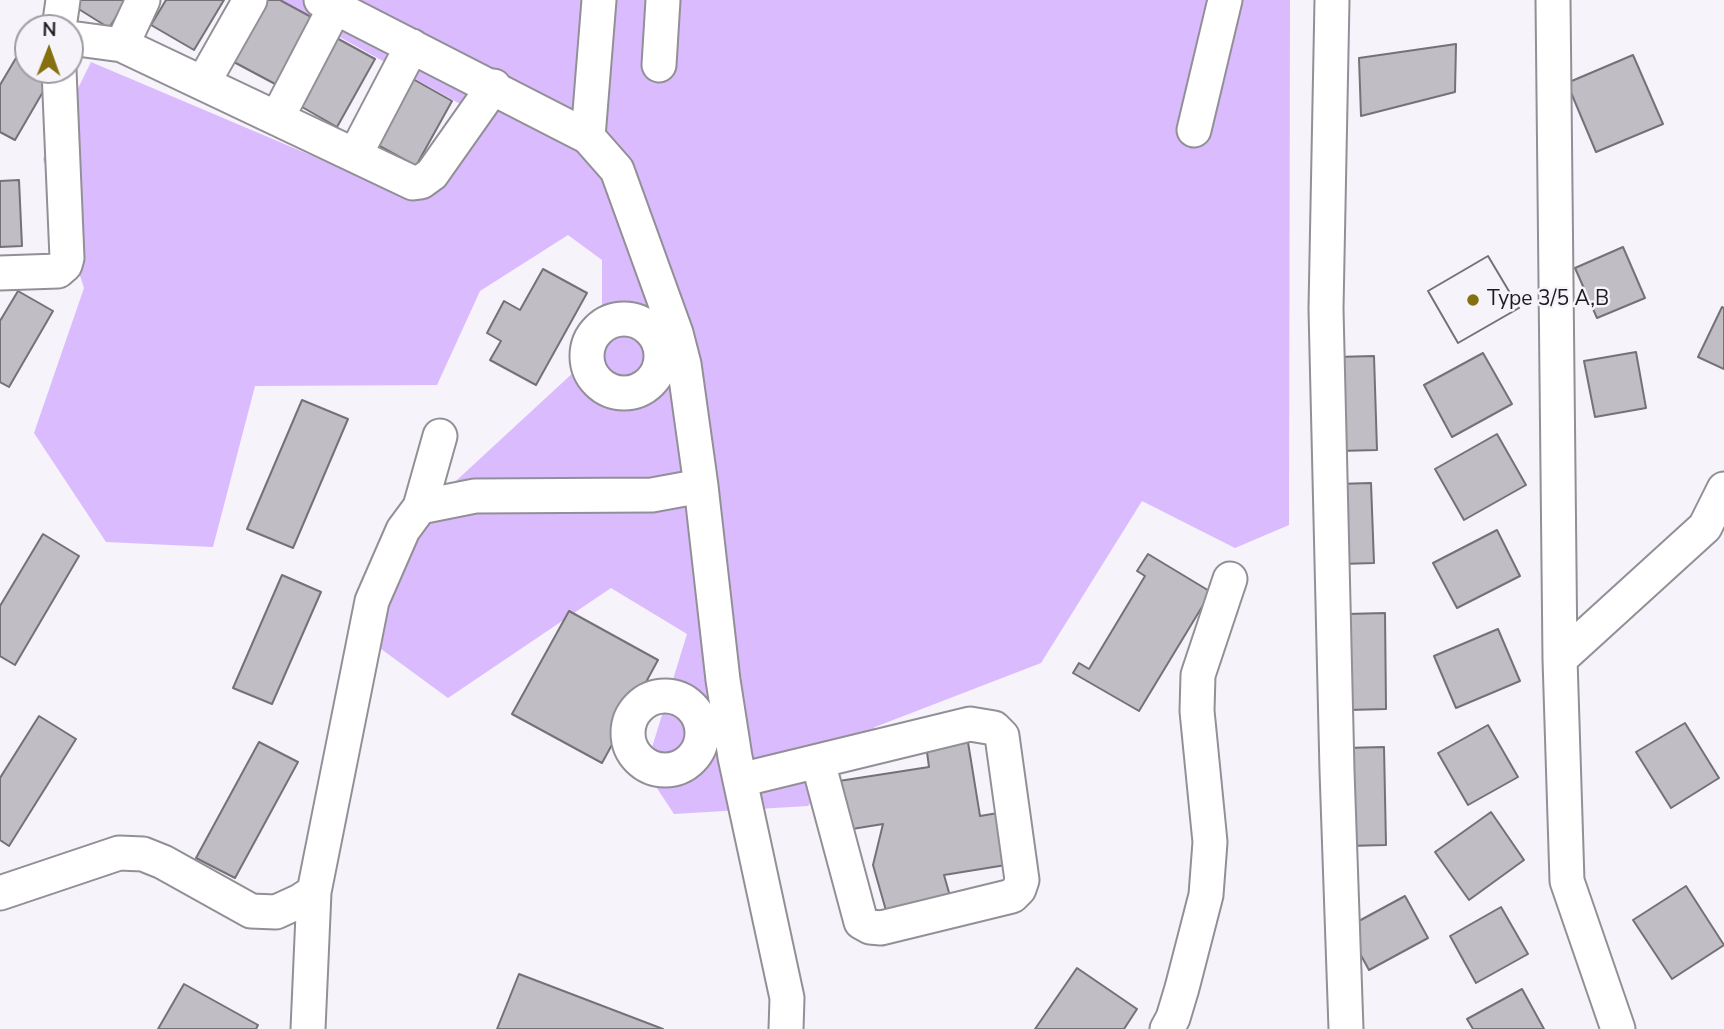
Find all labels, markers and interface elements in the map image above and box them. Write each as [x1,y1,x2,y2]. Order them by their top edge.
north arrow [14,14,84,84]
text: N [42,17,57,43]
place label: Type 3/5 A,B [1487,287,1609,313]
marker: Type 3/5 A,B [1465,292,1481,308]

